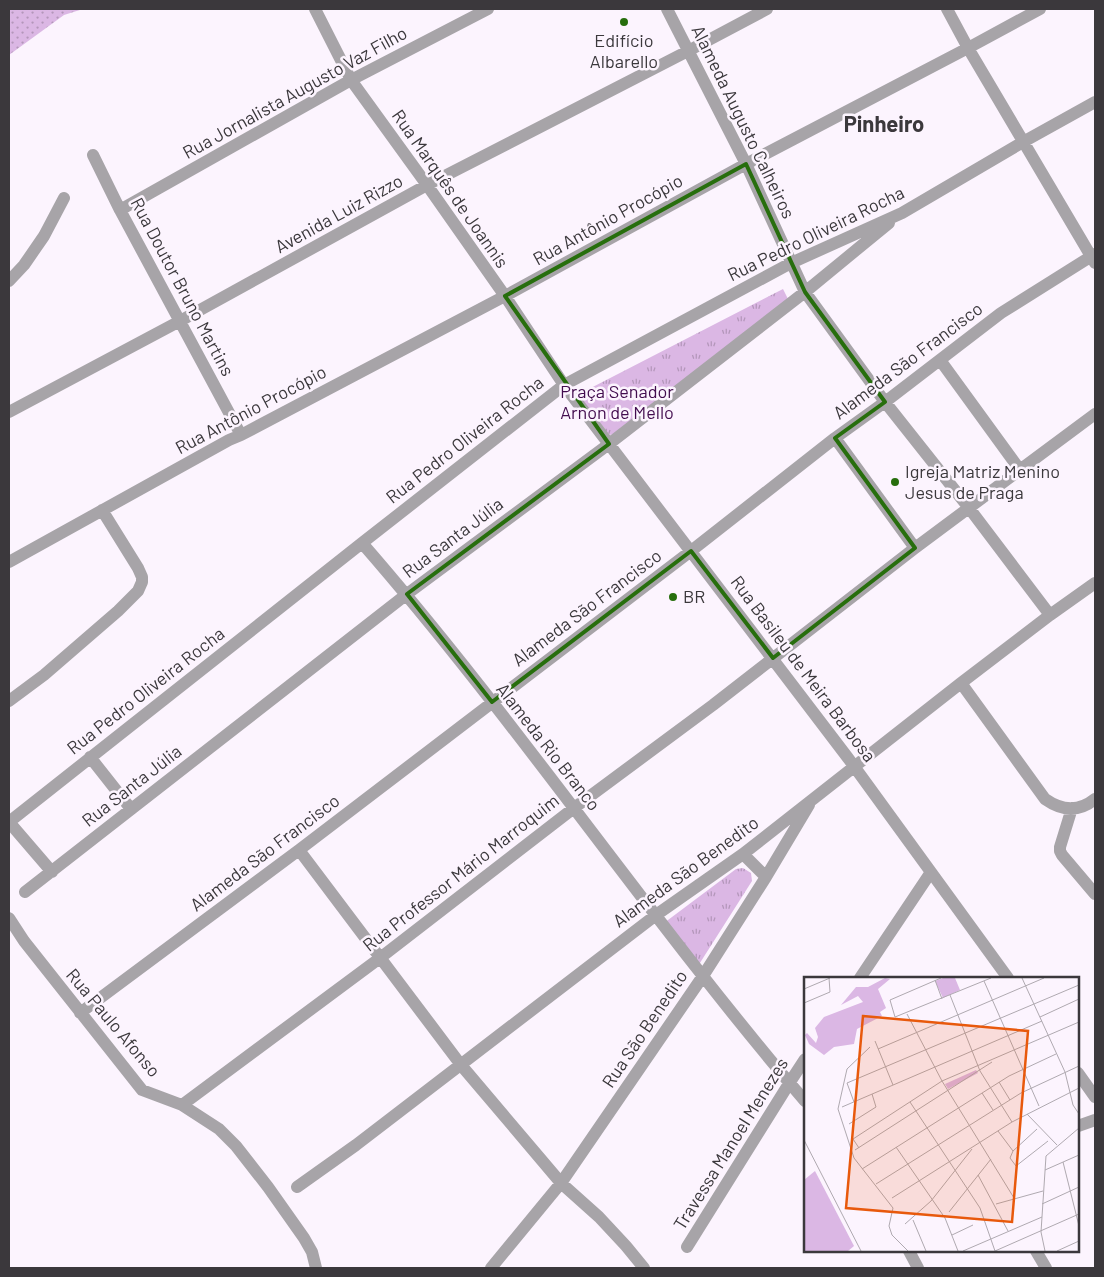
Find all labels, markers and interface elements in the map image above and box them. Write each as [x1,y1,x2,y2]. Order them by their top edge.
marker: Edifício Albarello [618,16,630,28]
street label: Rua Jornalista Augusto Vaz Filho [179,21,410,163]
street label: Alameda Augusto Calheiros [687,21,800,222]
place label: Edifício Albarello [590,29,658,72]
street label: Rua Marquês de Joannis [388,105,514,272]
district label: Pinheiro [844,110,924,136]
street label: Avenida Luiz Rizzo [271,169,406,257]
street label: Rua Antônio Procópio [529,169,686,269]
street label: Rua Pedro Oliveira Rocha [724,181,907,285]
street label: Rua Doutor Bruno Martins [126,193,239,380]
street label: Alameda São Francisco [828,297,986,424]
street label: Rua Antônio Procópio [171,360,330,458]
street label: Rua Pedro Oliveira Rocha [381,371,548,508]
park label: Praça Senador Arnon de Mello [560,380,674,423]
place label: Igreja Matriz Menino Jesus de Praga [905,460,1060,503]
marker: Igreja Matriz Menino Jesus de Praga [889,476,901,488]
street label: Rua Santa Júlia [398,492,507,582]
street label: Alameda São Francisco [507,544,665,671]
street label: Rua Basileu de Meira Barbosa [726,571,881,766]
place label: BR [683,585,705,607]
marker: BR [667,591,679,603]
street label: Rua Pedro Oliveira Rocha [62,622,229,759]
street label: Alameda Rio Branco [492,678,605,815]
street label: Rua Santa Júlia [77,740,186,831]
street label: Alameda São Francisco [185,789,343,916]
street label: Rua Professor Mário Marroquim [358,789,563,956]
street label: Alameda São Benedito [608,811,763,931]
street label: Rua Paulo Afonso [62,964,165,1081]
street label: Rua São Benedito [597,966,692,1091]
inset map [804,977,1079,1252]
street label: Travessa Manoel Menezes [668,1053,792,1234]

